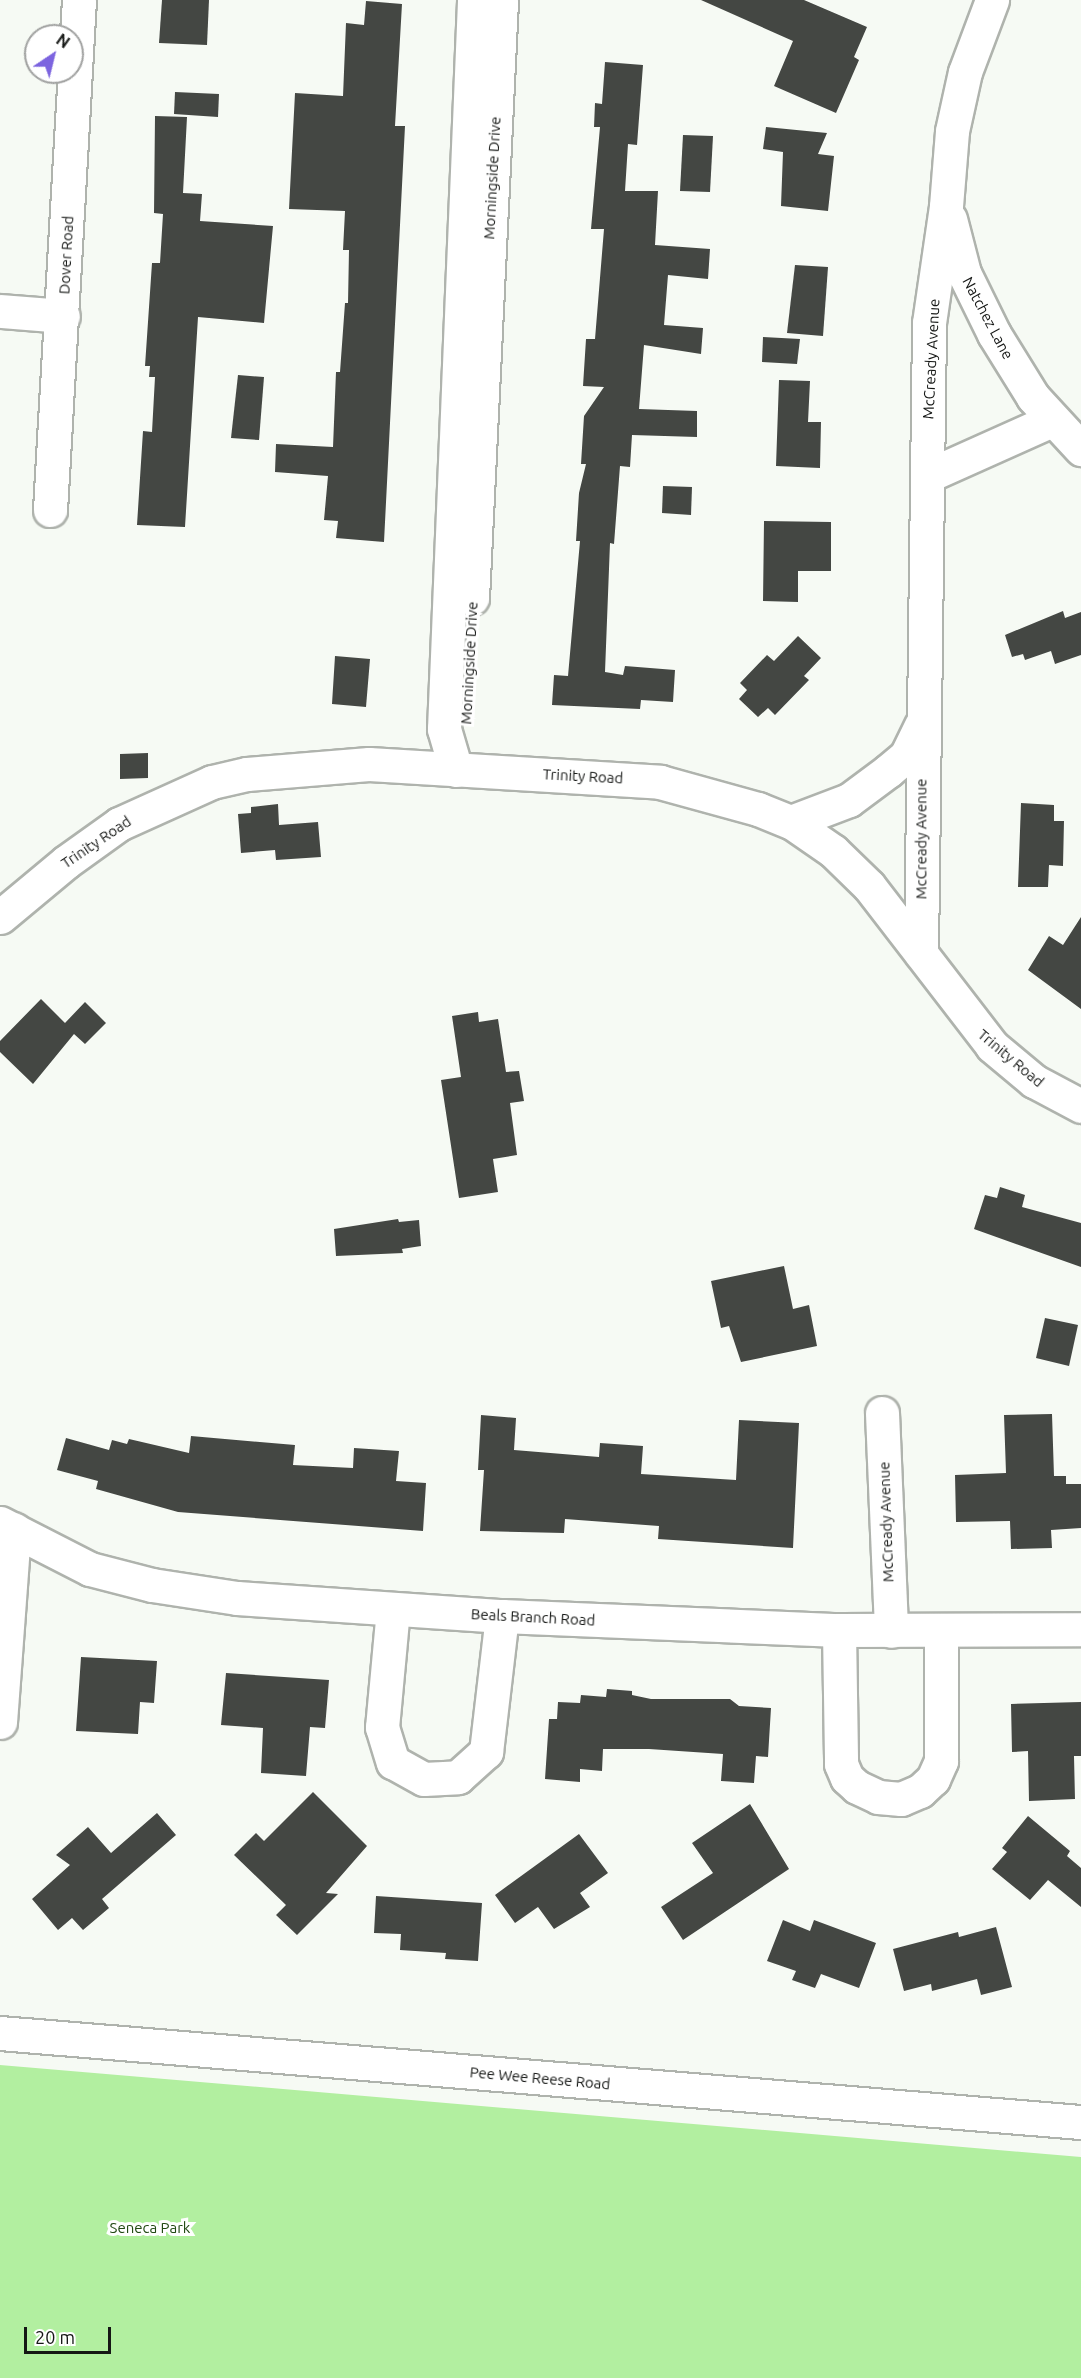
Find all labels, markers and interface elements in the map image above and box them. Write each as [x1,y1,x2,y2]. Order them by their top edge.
north arrow [24,24,84,84]
text: N [53,30,73,52]
street label: Morningside Drive [480,116,504,240]
street label: Dover Road [55,215,77,295]
street label: Natchez Lane [959,274,1017,362]
street label: McCready Avenue [919,298,943,420]
street label: Morningside Drive [457,601,481,725]
street label: Trinity Road [542,765,624,787]
street label: McCready Avenue [912,779,930,899]
street label: Trinity Road [58,812,134,872]
street label: Trinity Road [974,1025,1048,1091]
street label: McCready Avenue [875,1461,897,1583]
street label: Beals Branch Road [470,1605,596,1629]
street label: Pee Wee Reese Road [469,2063,611,2093]
park label: Seneca Park [110,2219,190,2237]
scale bar [27,2315,114,2353]
text: 20 m [35,2327,75,2347]

